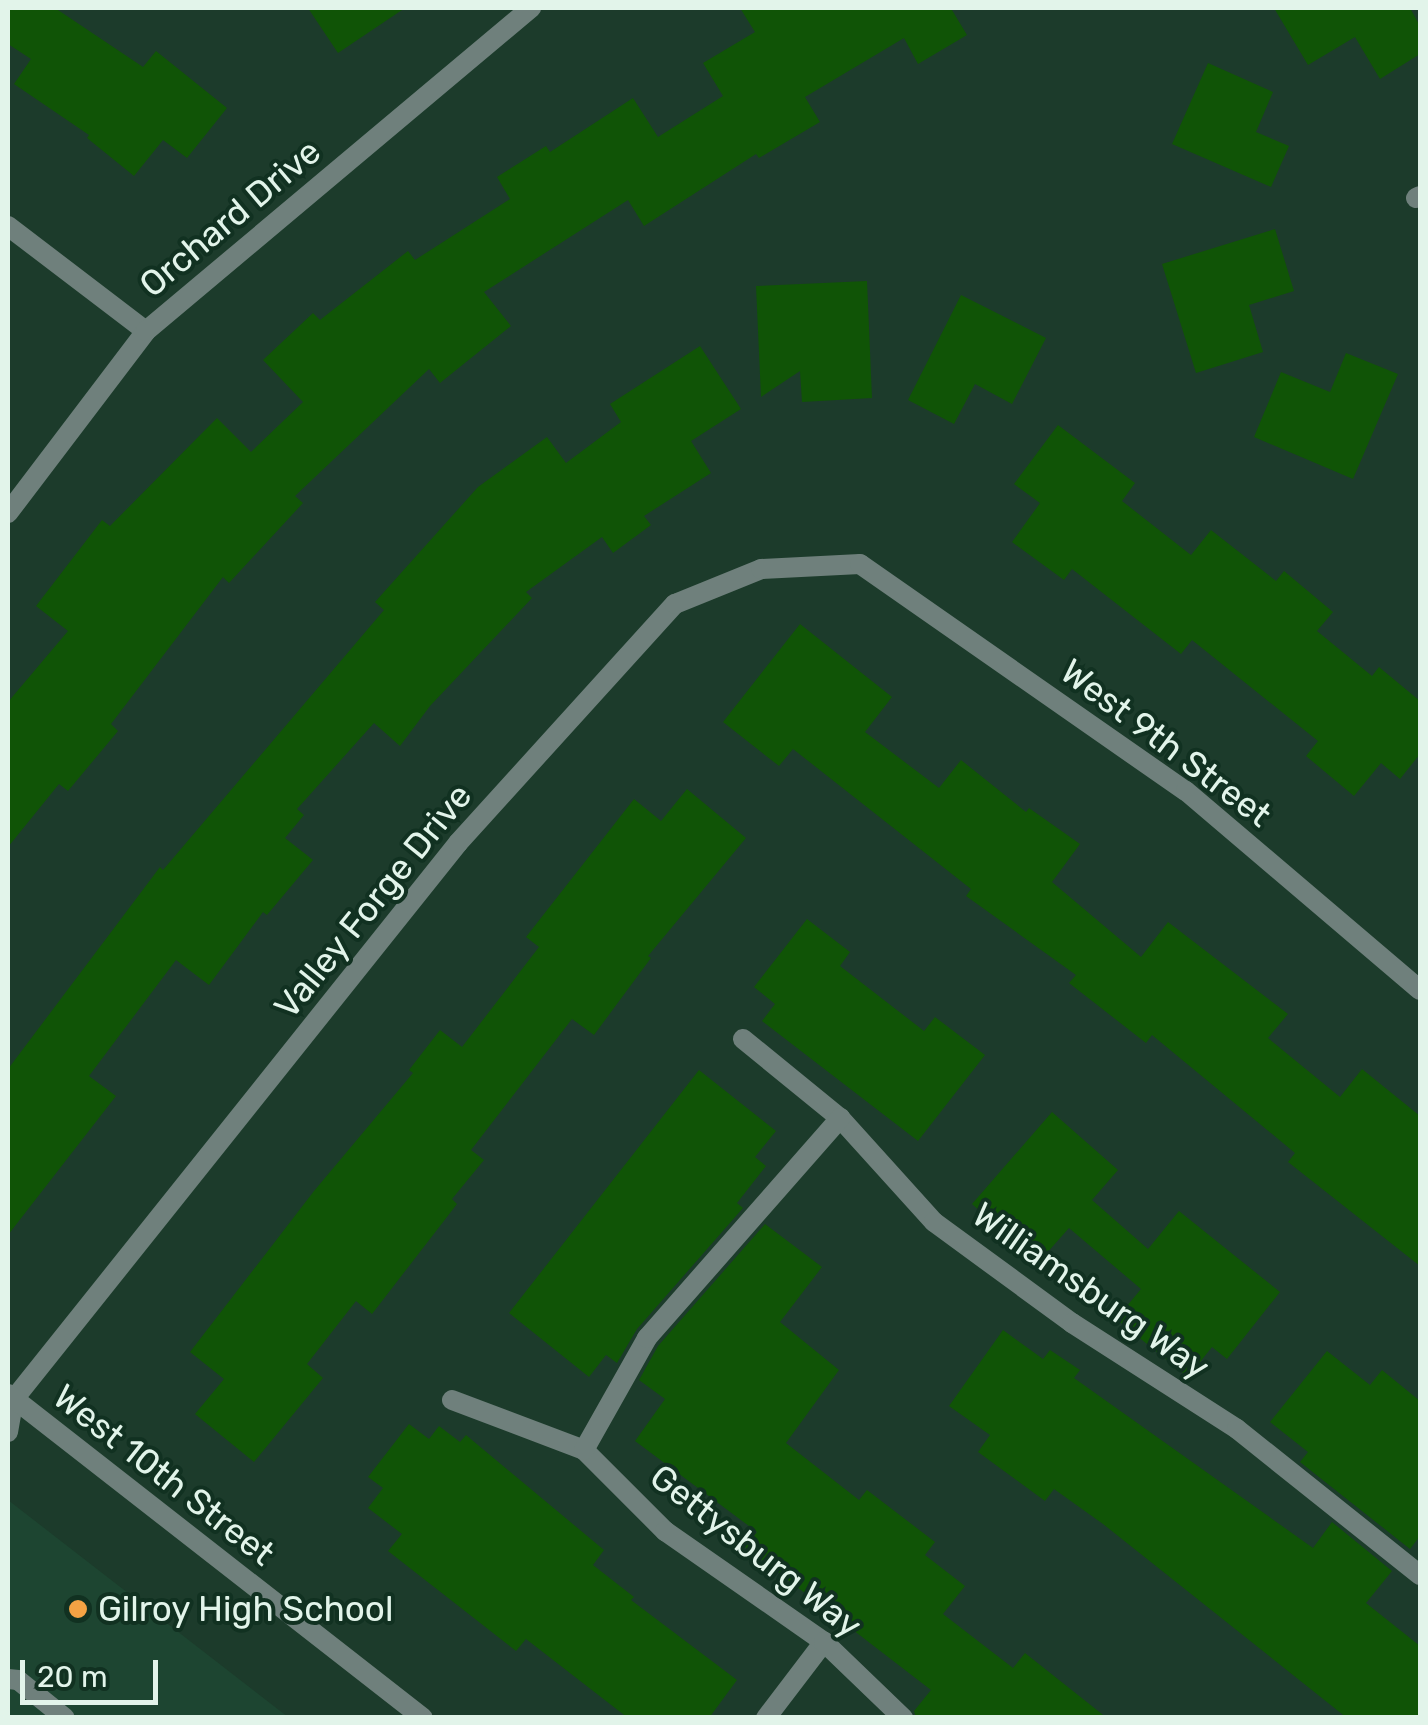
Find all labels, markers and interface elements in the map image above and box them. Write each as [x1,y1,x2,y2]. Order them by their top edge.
street label: Orchard Drive [131,130,329,306]
street label: West 9th Street [1053,650,1279,836]
street label: Valley Forge Drive [265,775,481,1027]
street label: Williamsburg Way [964,1193,1218,1389]
street label: West 10th Street [45,1376,283,1574]
street label: Gettysburg Way [642,1455,870,1647]
place label: Gilroy High School [98,1588,394,1630]
marker: Gilroy High School [67,1598,89,1620]
scale bar [25,1640,162,1702]
text: 20 m [37,1659,108,1695]

